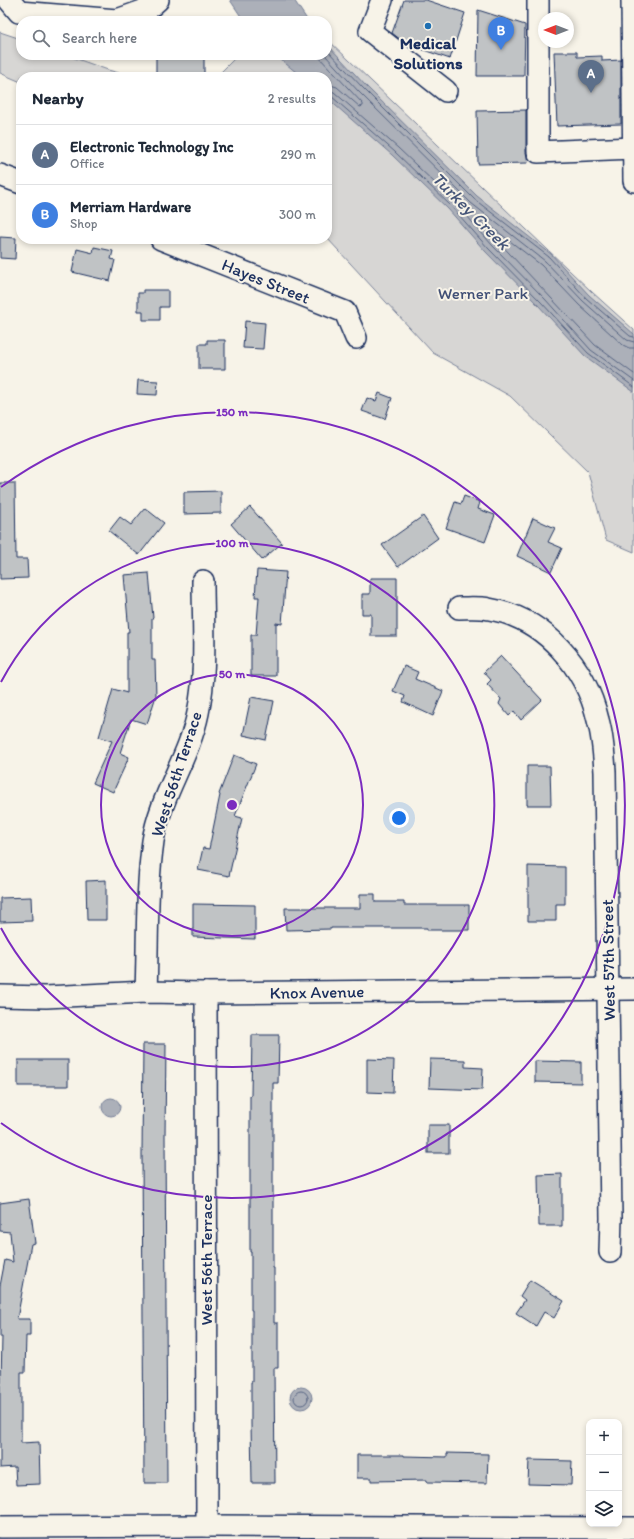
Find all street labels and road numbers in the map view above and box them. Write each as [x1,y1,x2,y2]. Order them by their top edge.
street label: Hayes Street [219,254,314,308]
street label: West 56th Terrace [146,709,206,839]
street label: West 57th Street [597,899,619,1021]
street label: Knox Avenue [269,981,365,1003]
street label: West 56th Terrace [196,1195,216,1325]

